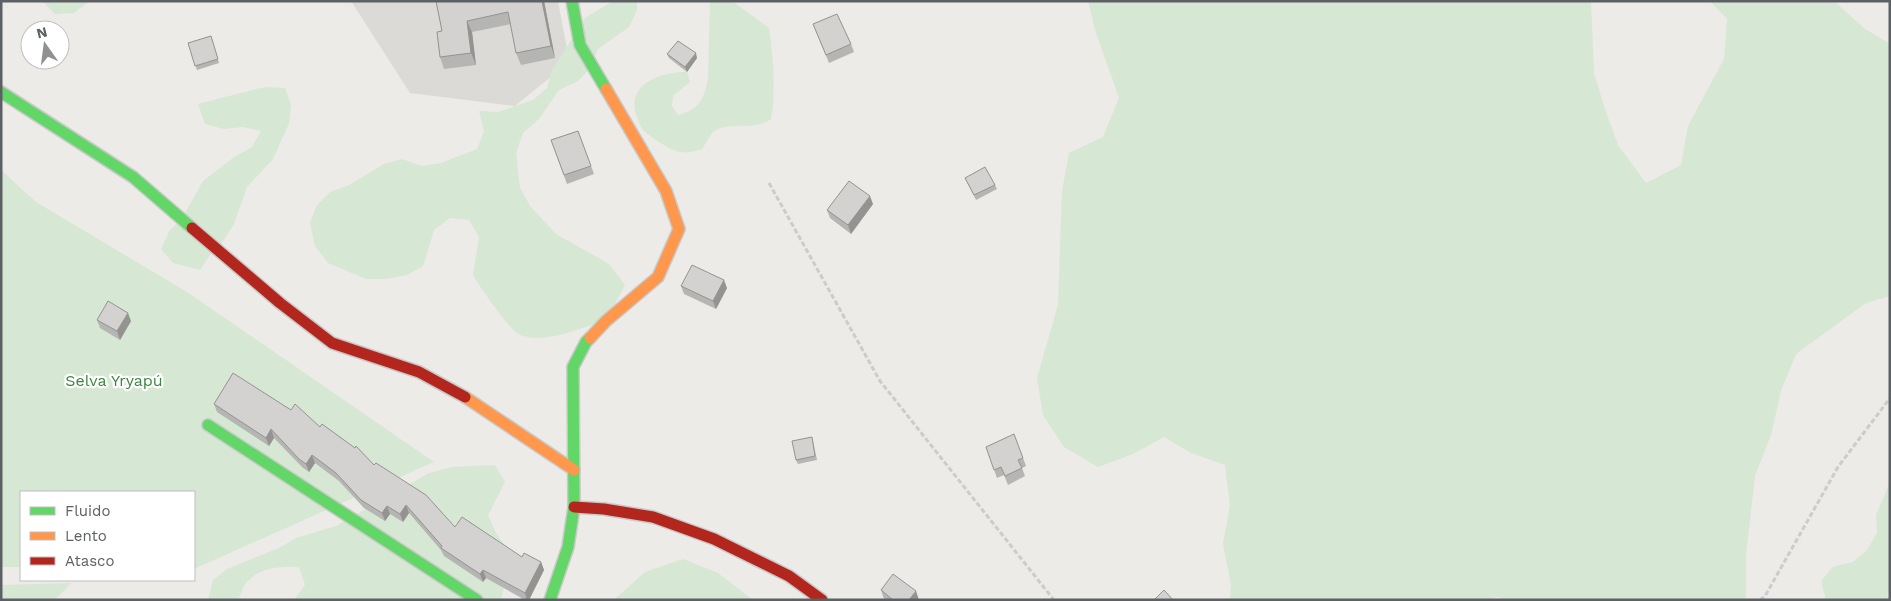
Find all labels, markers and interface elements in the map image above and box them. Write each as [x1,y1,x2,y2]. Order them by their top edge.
north arrow [20,20,70,70]
text: N [35,23,49,41]
park label: Selva Yryapú [65,371,163,390]
legend [20,491,195,581]
text: Fluido [65,502,110,520]
text: Lento [65,527,107,545]
text: Atasco [65,552,114,570]

